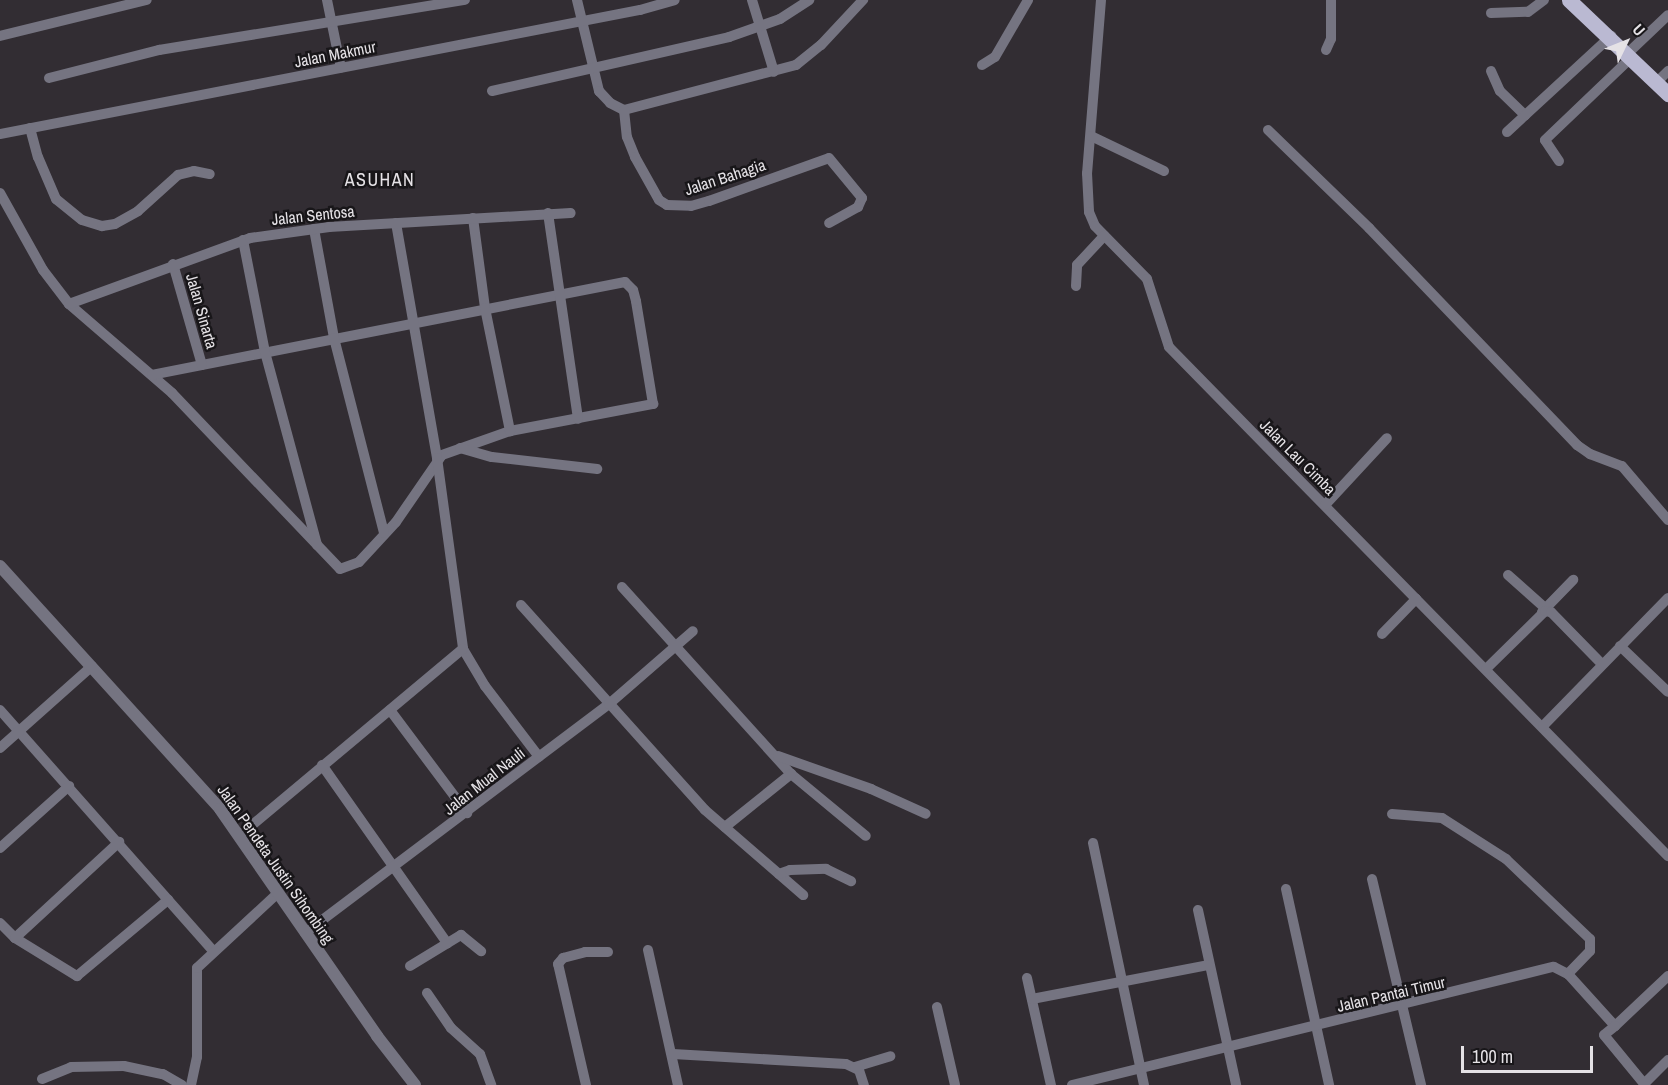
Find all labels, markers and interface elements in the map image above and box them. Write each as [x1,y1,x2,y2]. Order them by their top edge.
north arrow [1596,12,1656,72]
text: U [1628,19,1650,41]
street label: Jalan Makmur [293,37,377,71]
street label: Jalan Bahagia [682,155,768,199]
district label: ASUHAN [345,169,415,191]
street label: Jalan Sentosa [271,201,355,229]
street label: Jalan Sinarta [182,271,222,351]
street label: Jalan Lau Cimba [1256,415,1340,499]
street label: Jalan Mual Nauli [440,743,528,819]
street label: Jalan Pendeta Justin Sihombing [214,781,338,947]
street label: Jalan Pantai Timur [1335,972,1447,1016]
scale bar [1464,1034,1596,1072]
text: 100 m [1472,1044,1513,1069]

